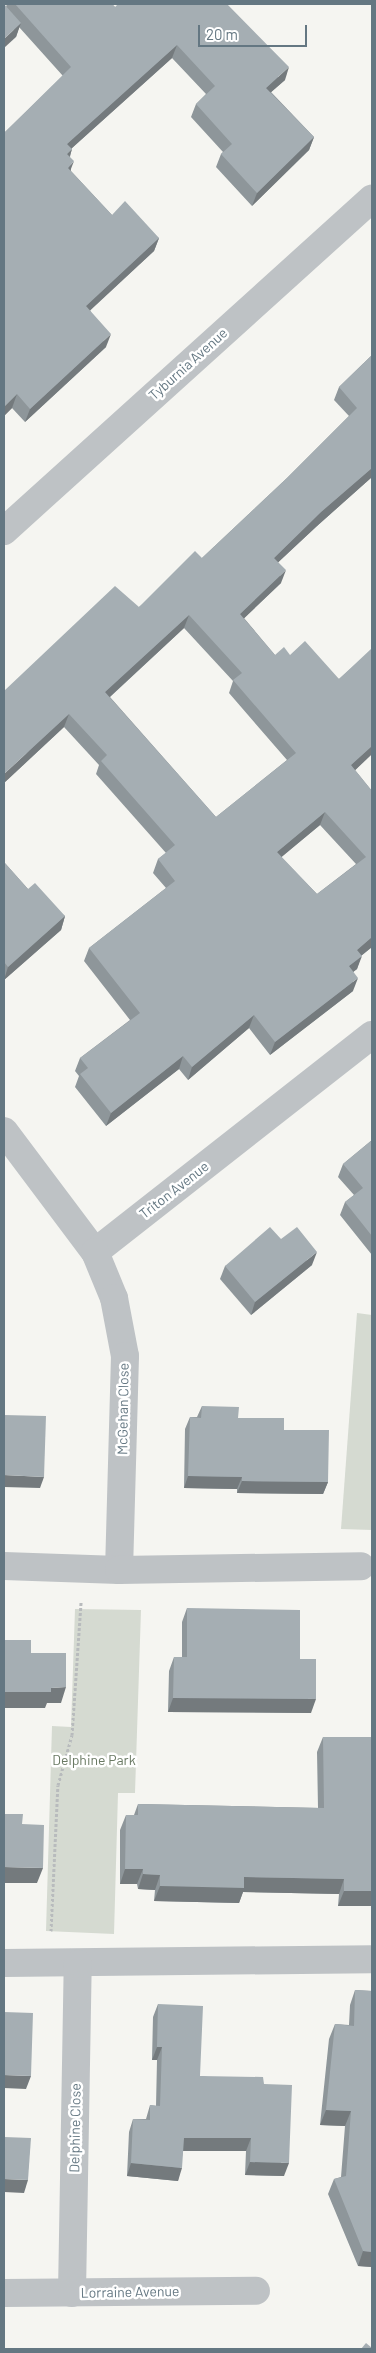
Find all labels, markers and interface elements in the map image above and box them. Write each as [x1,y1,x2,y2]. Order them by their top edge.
scale bar [201,15,310,47]
text: 20 m [206,25,238,43]
street label: Tyburnia Avenue [145,324,231,404]
street label: Triton Avenue [136,1158,212,1222]
street label: McGehan Close [114,1363,132,1455]
park label: Delphine Park [52,1752,136,1768]
street label: Delphine Close [66,2083,84,2173]
street label: Lorraine Avenue [81,2283,179,2301]

